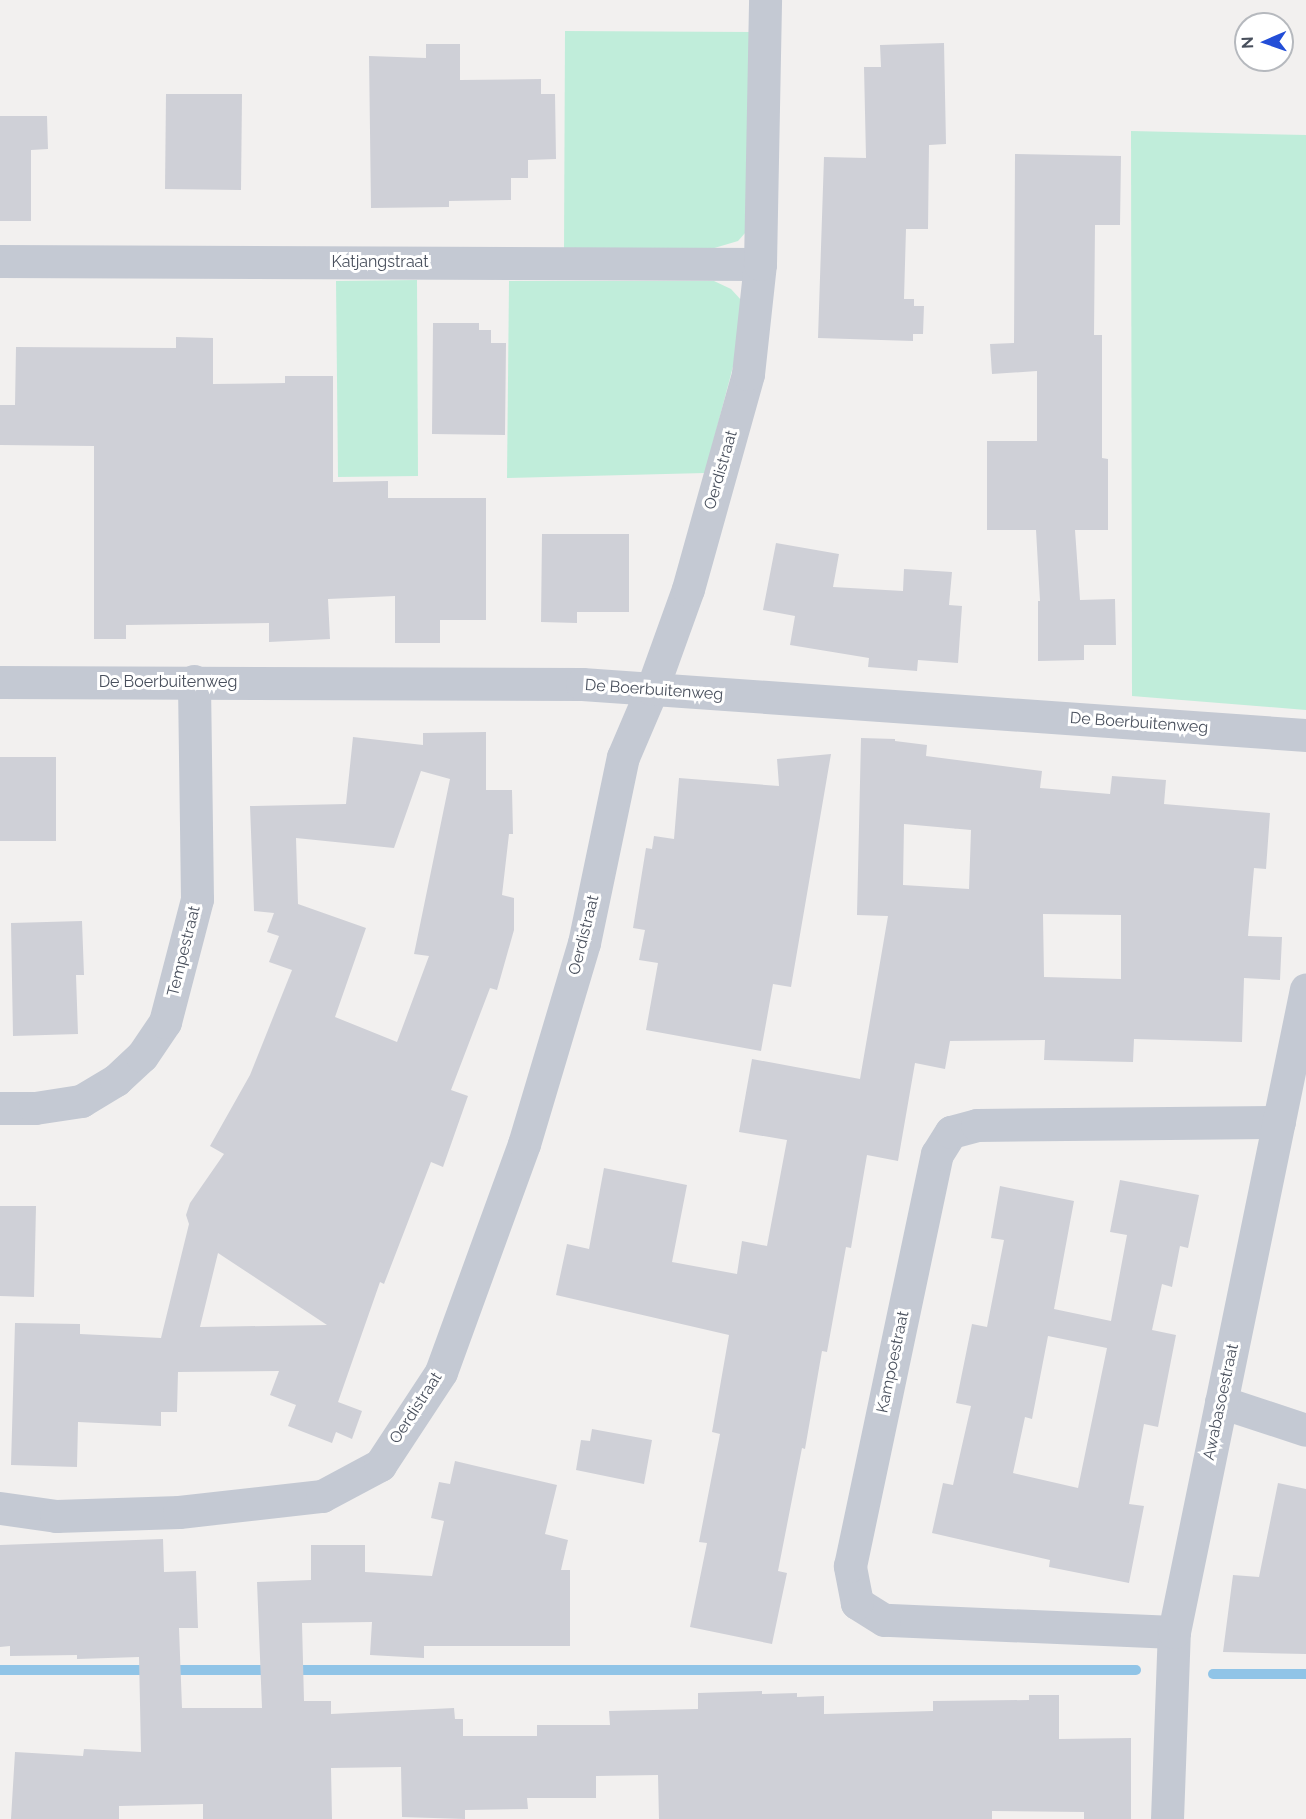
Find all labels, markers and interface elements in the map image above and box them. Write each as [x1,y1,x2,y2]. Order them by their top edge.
north arrow [1234,12,1294,72]
text: N [1238,36,1257,49]
street label: Katjangstraat [331,252,429,272]
street label: Oerdistraat [701,428,741,512]
street label: De Boerbuitenweg [99,672,237,692]
street label: De Boerbuitenweg [584,676,724,704]
street label: De Boerbuitenweg [1069,709,1209,737]
street label: Oerdistraat [565,893,603,977]
street label: Tempestraat [163,904,205,998]
street label: Kampoestraat [873,1309,913,1415]
street label: Awabasoestraat [1199,1342,1243,1462]
street label: Oerdistraat [386,1369,446,1447]

